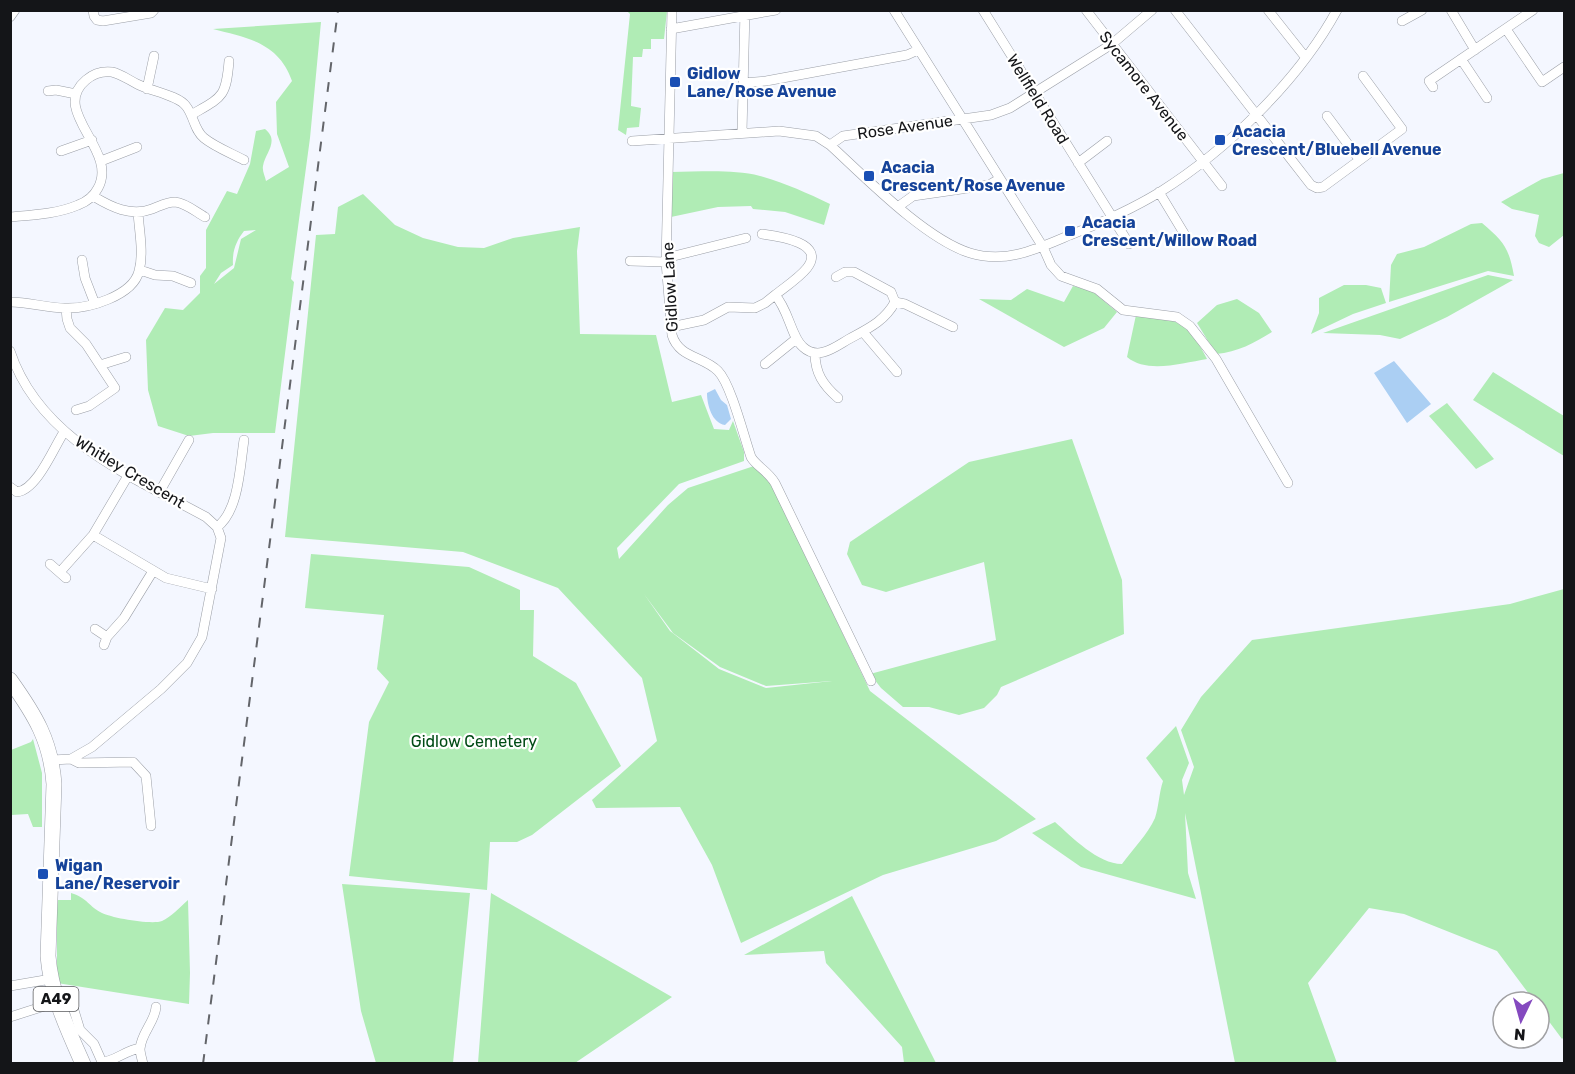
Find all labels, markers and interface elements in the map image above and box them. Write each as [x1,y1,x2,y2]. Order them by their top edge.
street label: Sycamore Avenue [1095,27,1193,145]
street label: Wellfield Road [1003,51,1073,147]
place label: Gidlow Lane/Rose Avenue [687,64,836,101]
marker: Gidlow Lane/Rose Avenue [668,75,682,89]
street label: Rose Avenue [856,111,954,143]
place label: Acacia Crescent/Bluebell Avenue [1232,122,1442,159]
marker: Acacia Crescent/Bluebell Avenue [1213,133,1227,147]
place label: Acacia Crescent/Rose Avenue [881,158,1065,195]
marker: Acacia Crescent/Rose Avenue [862,169,876,183]
place label: Acacia Crescent/Willow Road [1082,213,1257,250]
marker: Acacia Crescent/Willow Road [1063,224,1077,238]
street label: Gidlow Lane [658,242,682,332]
street label: Whitley Crescent [72,432,188,512]
park label: Gidlow Cemetery [411,732,537,751]
place label: Wigan Lane/Reservoir [55,856,180,893]
marker: Wigan Lane/Reservoir [36,867,50,881]
road number: A49 [34,987,78,1011]
north arrow [1491,990,1551,1050]
text: N [1513,1024,1526,1044]

